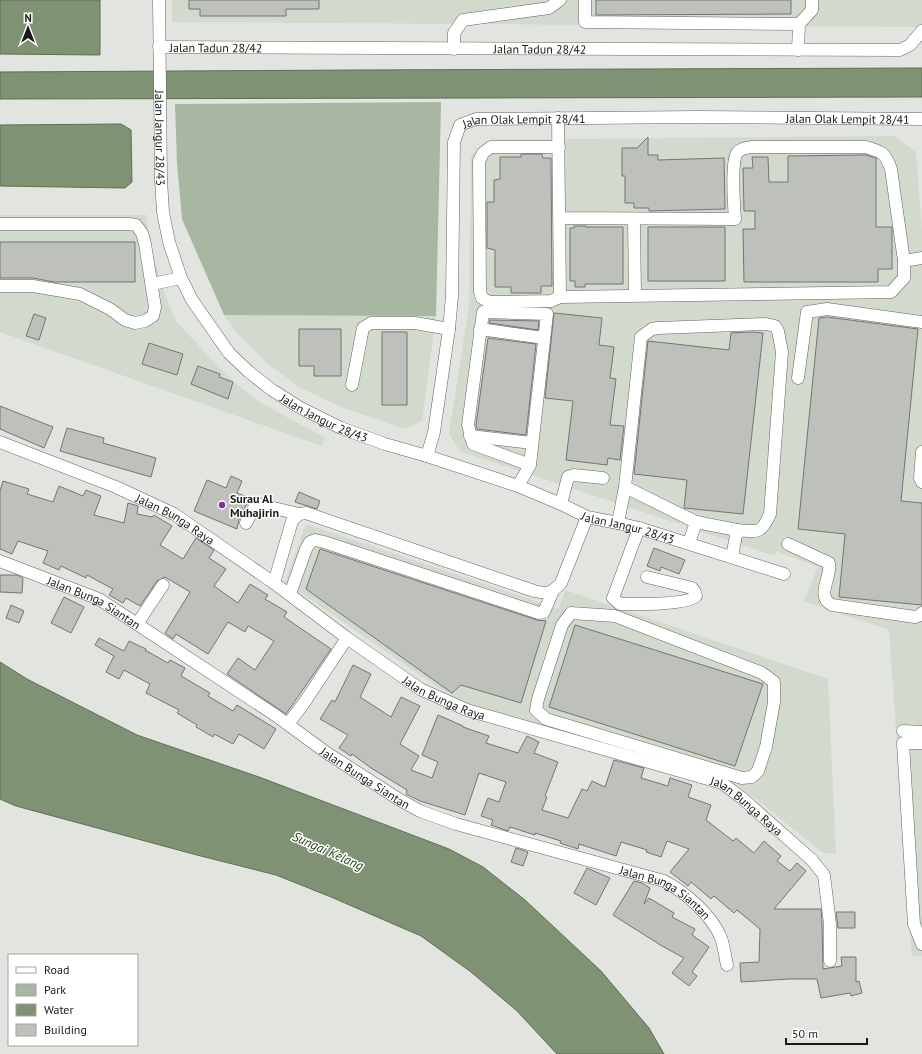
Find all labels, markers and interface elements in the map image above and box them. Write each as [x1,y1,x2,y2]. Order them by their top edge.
north arrow [8,8,48,48]
text: N [24,11,32,25]
street label: Jalan Tadun 28/42 [169,40,262,55]
street label: Jalan Tadun 28/42 [493,41,586,56]
street label: Jalan Jangur 28/43 [152,89,169,186]
street label: Jalan Olak Lempit 28/41 [785,110,910,126]
street label: Jalan Olak Lempit 28/41 [459,111,586,131]
street label: Jalan Jangur 28/43 [277,389,370,445]
street label: Jalan Bunga Raya [133,490,218,547]
place label: Surau Al Muhajirin [230,491,279,520]
marker: Surau Al Muhajirin [217,500,227,510]
street label: Jalan Jangur 28/43 [578,508,677,546]
street label: Jalan Bunga Siantan [44,572,144,632]
street label: Jalan Bunga Raya [399,672,487,722]
street label: Jalan Bunga Siantan [317,743,413,812]
street label: Jalan Bunga Raya [708,772,786,838]
water label: Sungai Kelang [290,828,367,874]
street label: Jalan Bunga Siantan [617,862,714,922]
legend [8,954,138,1046]
text: Road [44,962,69,977]
text: Park [44,982,66,997]
text: Water [44,1002,74,1017]
scale bar [786,1020,867,1046]
text: Building [44,1022,87,1037]
text: 50 m [792,1026,818,1041]

